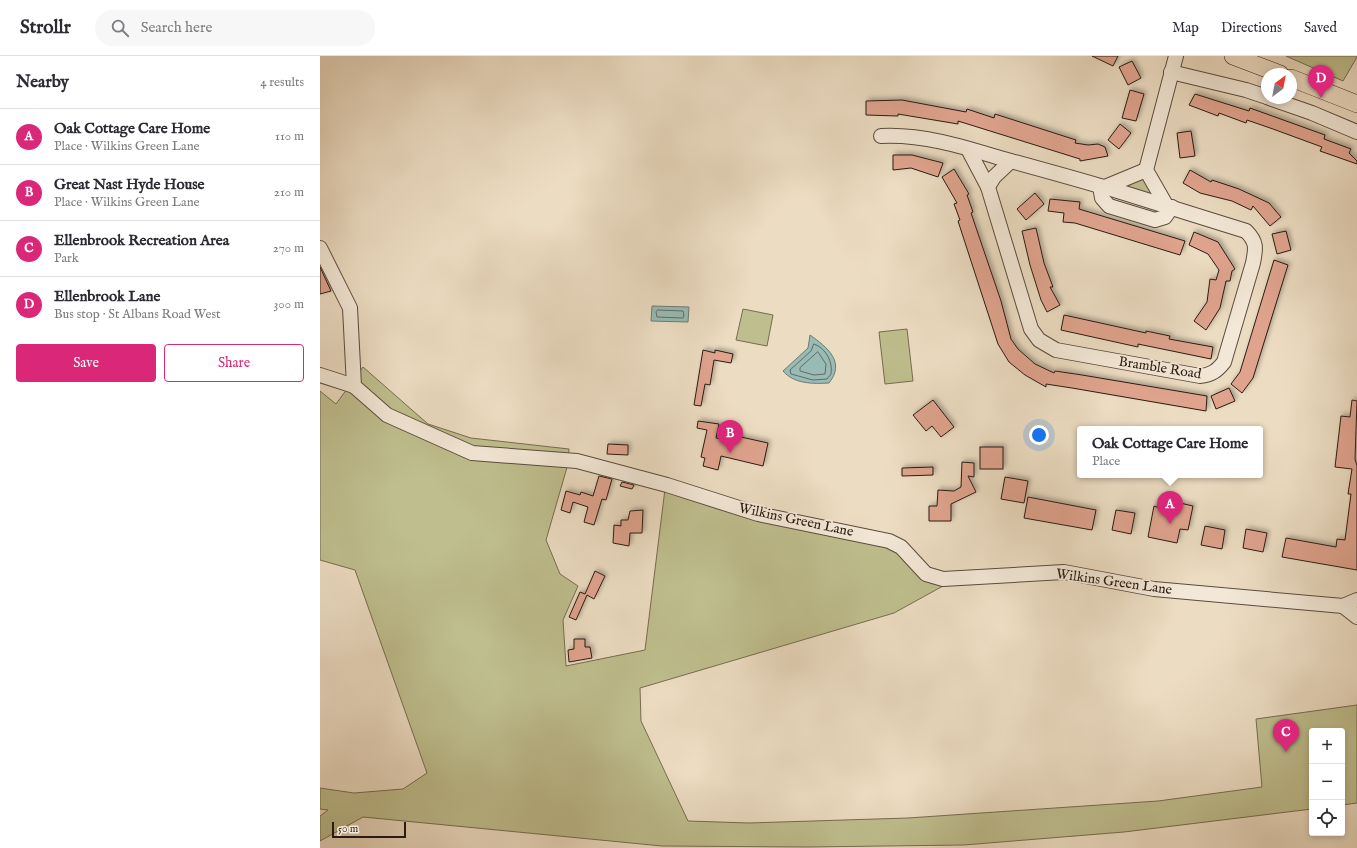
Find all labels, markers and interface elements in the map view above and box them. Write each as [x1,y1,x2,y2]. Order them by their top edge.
search box [95,10,375,46]
text: Strollr [20,16,71,40]
icon: search [109,17,131,39]
text: Search here [141,18,212,37]
text: Map [1172,19,1199,37]
text: Directions [1221,19,1282,37]
text: Saved [1304,19,1337,37]
pin: D [1308,65,1334,98]
north arrow [1261,68,1297,104]
text: Nearby [16,72,69,93]
text: 4 results [260,74,304,91]
text: Oak Cottage Care Home [54,119,210,138]
text: A [25,128,33,145]
text: 110 m [275,128,304,145]
text: Place · Wilkins Green Lane [54,138,200,155]
text: Great Nast Hyde House [54,175,204,194]
text: B [25,184,33,201]
text: 210 m [274,184,304,201]
text: Place · Wilkins Green Lane [54,194,200,211]
text: Ellenbrook Recreation Area [54,231,229,250]
text: C [24,240,34,257]
text: 270 m [273,240,304,257]
text: Park [54,250,79,267]
text: Ellenbrook Lane [54,287,160,306]
text: D [24,296,34,313]
text: 300 m [273,296,304,313]
text: Bus stop · St Albans Road West [54,306,221,323]
button: Save [16,344,156,382]
button: Share [164,344,304,382]
street label: Bramble Road [1117,353,1203,384]
pin: B [717,420,743,453]
your location [1029,425,1049,445]
popup [1077,426,1263,478]
text: Oak Cottage Care Home [1092,434,1248,453]
text: Place [1092,453,1120,470]
pin: A [1157,491,1183,524]
street label: Wilkins Green Lane [737,499,856,541]
street label: Wilkins Green Lane [1055,565,1174,599]
pin: C [1273,719,1299,752]
map controls [1309,728,1345,836]
button: + [1309,728,1345,764]
button: − [1309,764,1345,800]
button: locate [1309,800,1345,836]
scale bar [332,820,406,839]
text: 50 m [338,822,358,836]

